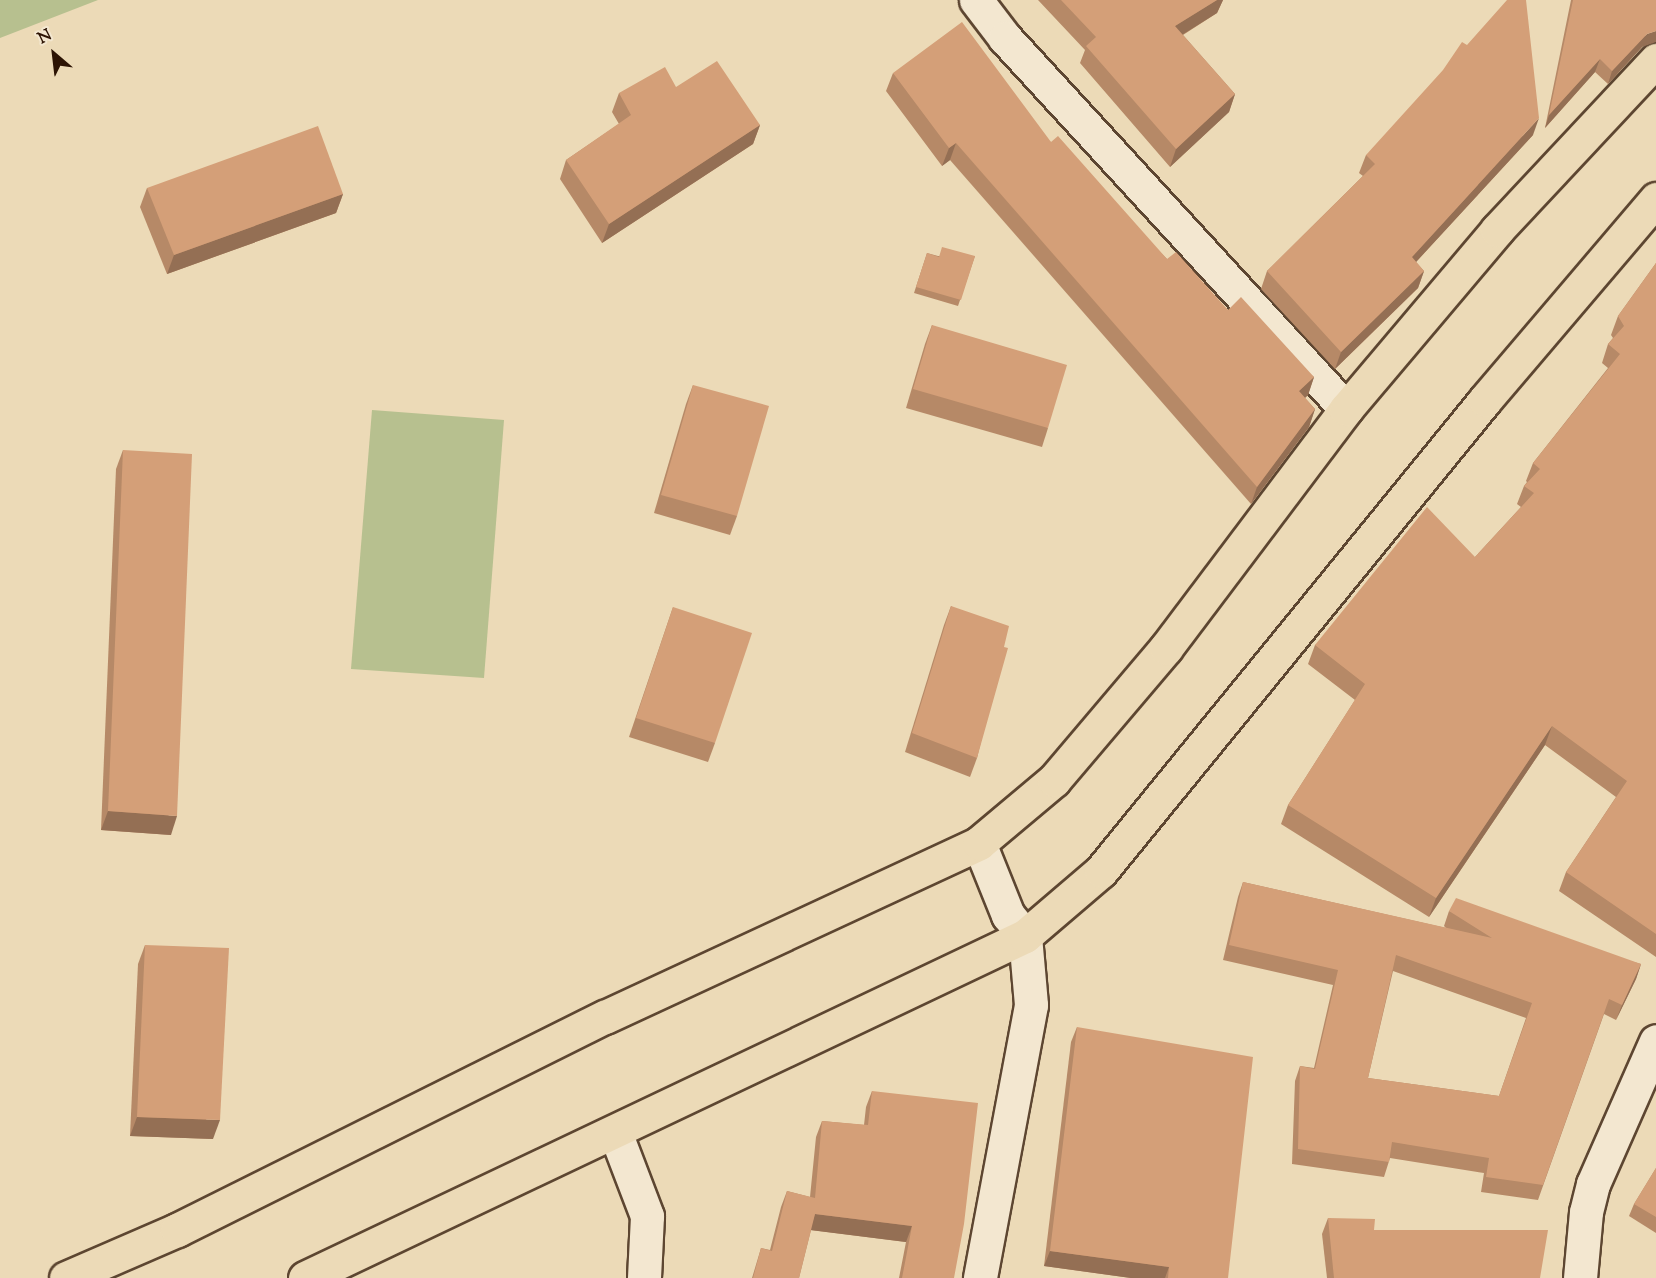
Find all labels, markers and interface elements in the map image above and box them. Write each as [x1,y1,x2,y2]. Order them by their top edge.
north arrow [24,24,84,84]
text: N [34,25,56,51]

